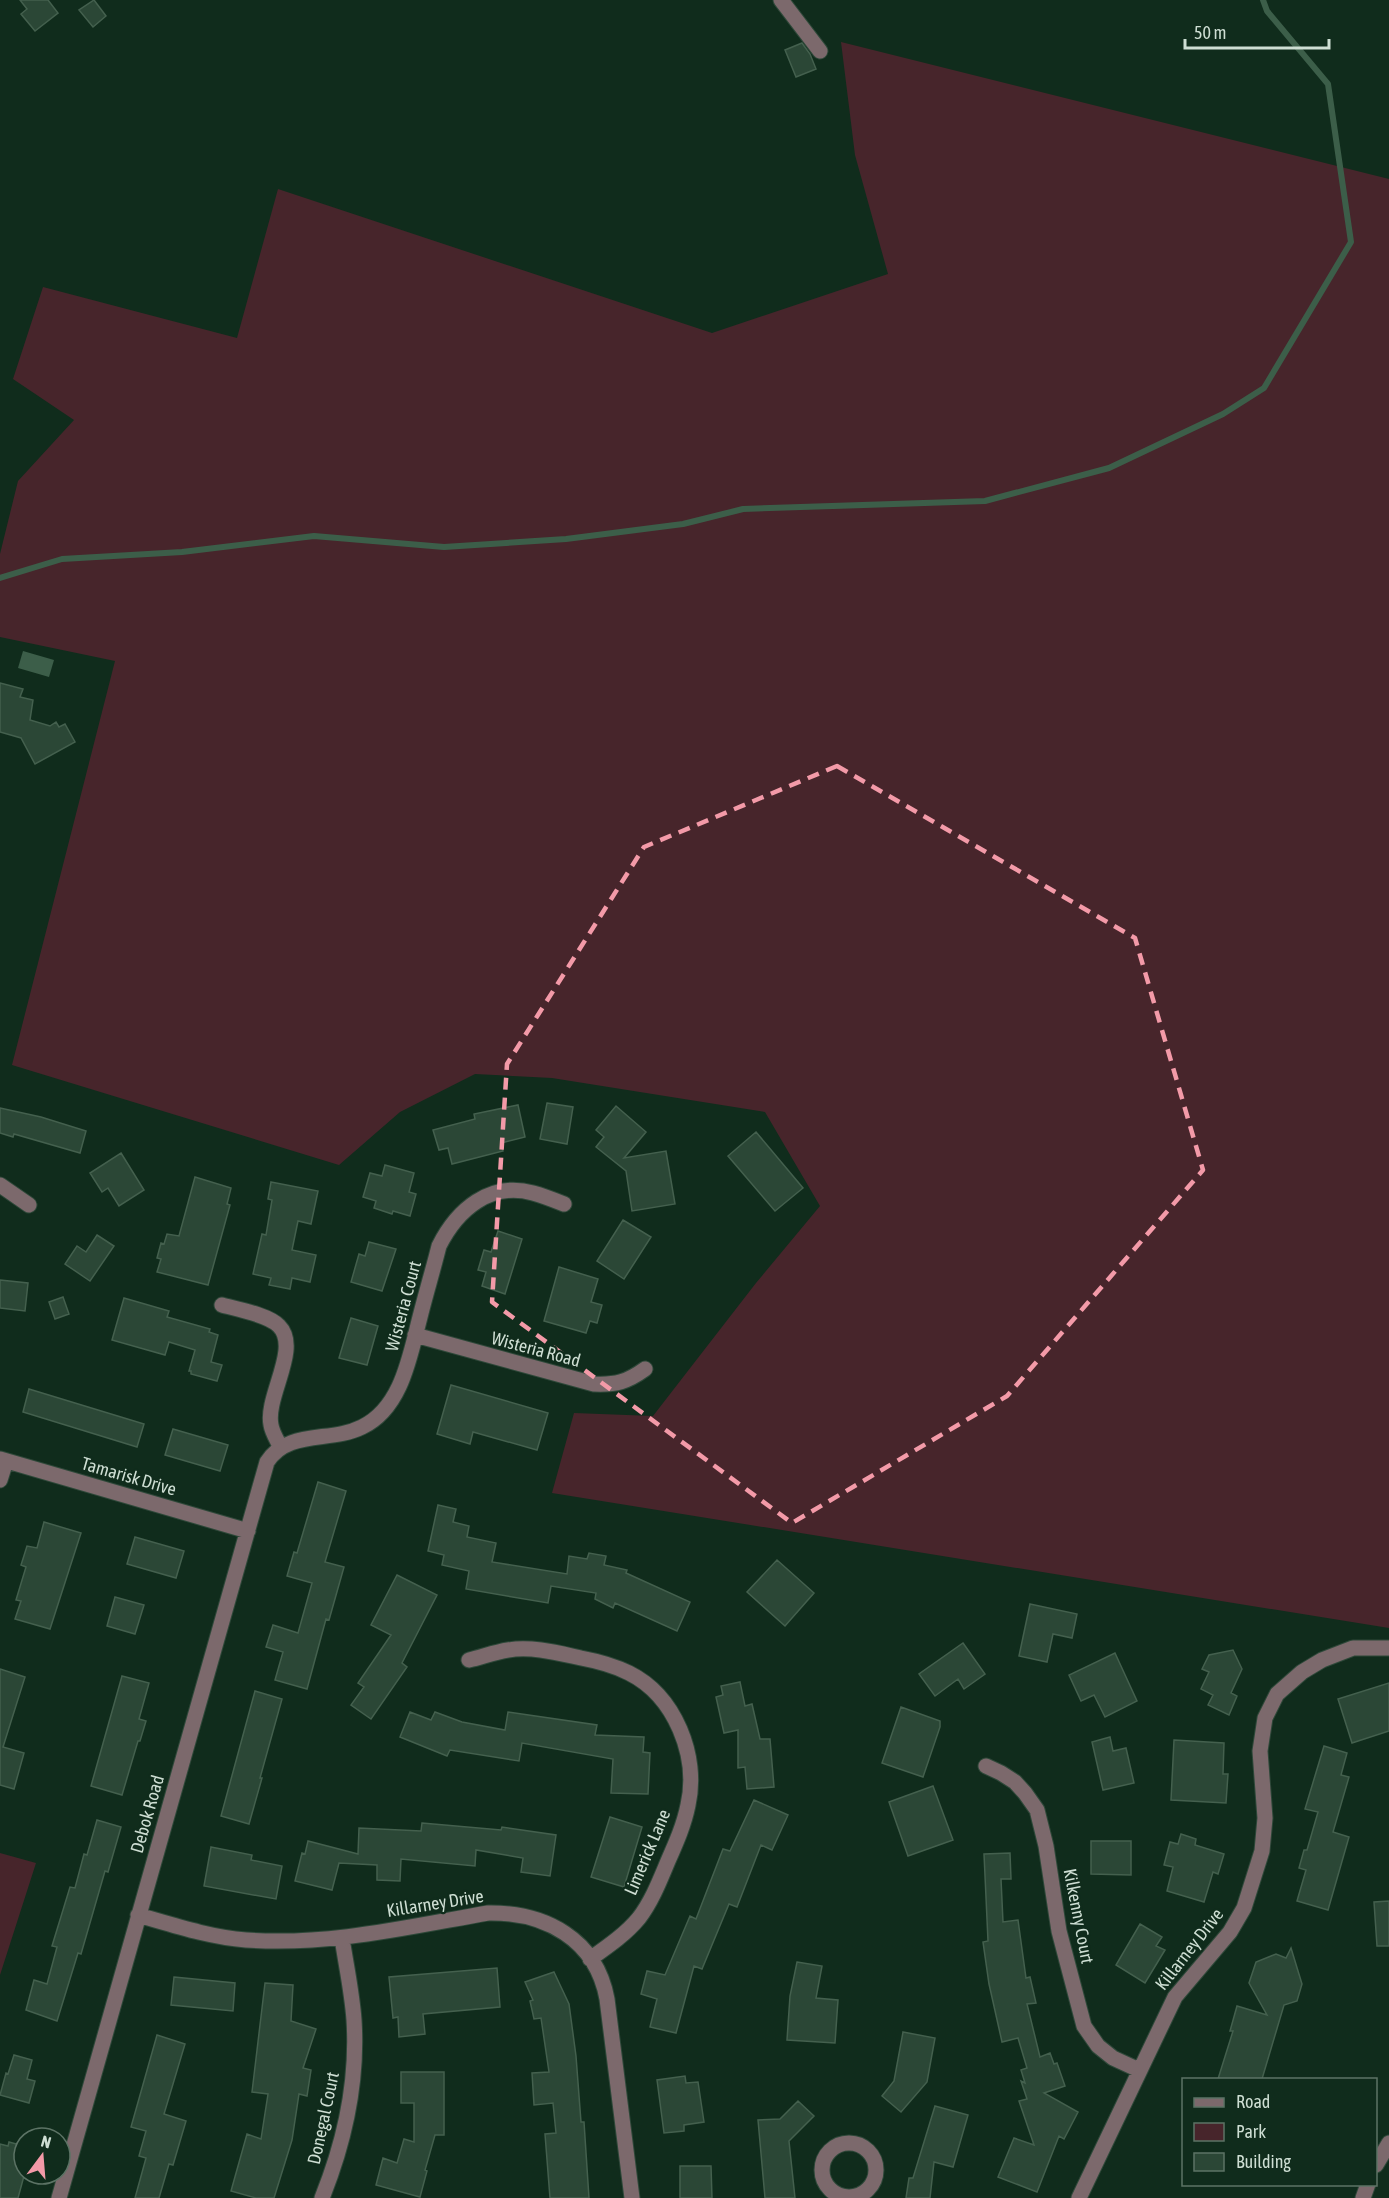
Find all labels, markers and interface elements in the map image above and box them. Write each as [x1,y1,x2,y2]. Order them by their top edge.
scale bar [1185,12,1329,50]
text: 50 m [1194,22,1226,43]
street label: Wisteria Court [381,1259,425,1353]
street label: Wisteria Road [489,1327,583,1371]
street label: Tamarisk Drive [79,1452,179,1500]
street label: Debok Road [126,1773,168,1855]
street label: Limerick Lane [620,1806,674,1898]
street label: Kilkenny Court [1059,1867,1099,1965]
street label: Killarney Drive [385,1885,485,1921]
street label: Killarney Drive [1151,1904,1227,1994]
street label: Donegal Court [303,2070,343,2166]
legend [1182,2078,1377,2186]
text: Road [1236,2091,1270,2112]
text: Park [1236,2121,1266,2142]
north arrow [12,2126,72,2186]
text: N [39,2132,53,2152]
text: Building [1236,2151,1291,2172]

